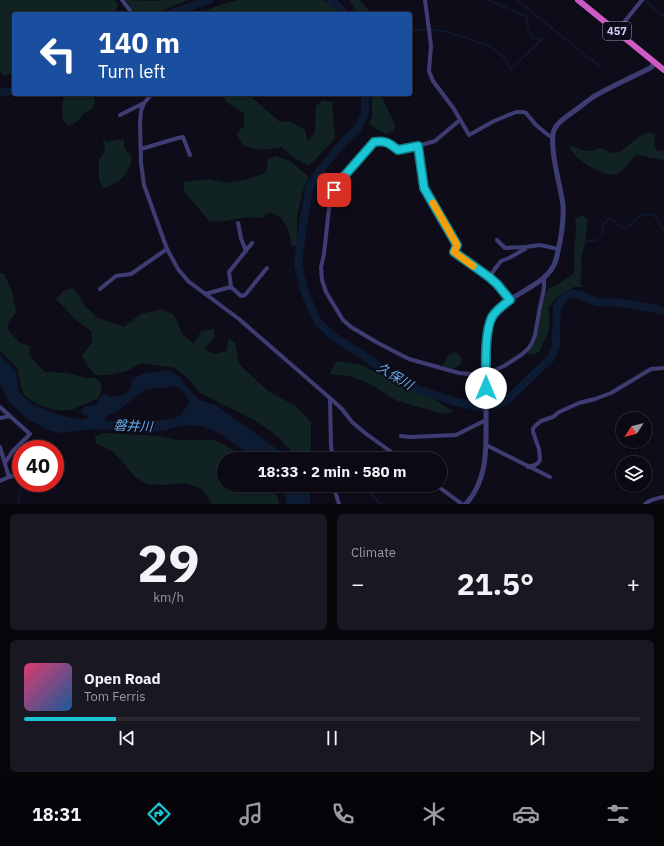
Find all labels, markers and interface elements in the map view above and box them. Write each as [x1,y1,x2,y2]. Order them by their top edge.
road number: 457 [603,22,631,40]
text: 140 m [98,24,180,61]
icon: left [32,28,84,80]
text: Turn left [98,60,166,83]
pin [317,173,351,207]
icon: arrive [323,179,345,201]
water label: 久保川 [374,359,418,394]
position arrow [465,367,507,409]
north arrow [616,412,652,448]
map controls [616,412,652,492]
water label: 磐井川 [113,416,155,436]
speed limit sign: 40 [12,440,64,492]
button: layers [616,456,652,492]
text: 18:33 · 2 min · 580 m [258,462,406,481]
text: 29 [137,529,200,596]
text: Climate [351,544,396,561]
text: 21.5° [457,564,534,603]
text: − [351,569,364,598]
text: + [627,569,640,598]
text: km/h [153,589,184,606]
text: Open Road [84,669,161,688]
text: Tom Ferris [84,688,146,705]
icon: previous [116,727,138,749]
icon: pause [321,727,343,749]
icon: next [526,727,548,749]
icon: directions [145,800,173,828]
icon: music [237,800,265,828]
icon: phone [329,800,357,828]
icon: climate [420,800,448,828]
icon: car [512,800,540,828]
icon: filters [604,800,632,828]
text: 18:31 [32,803,81,826]

